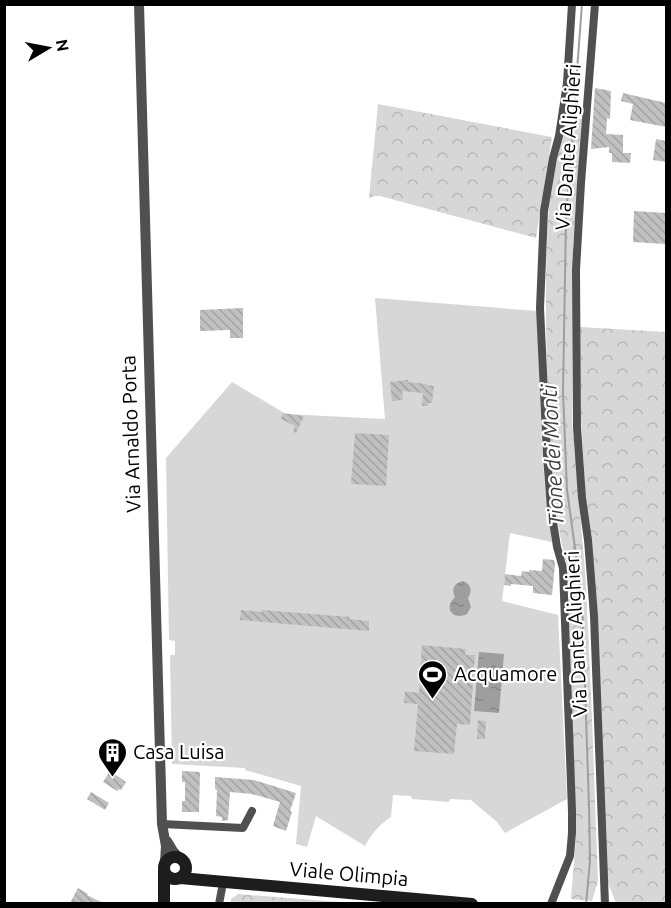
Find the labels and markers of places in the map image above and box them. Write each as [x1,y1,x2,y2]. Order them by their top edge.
sports icon: Acquamore [417,658,449,700]
place label: Acquamore [454,662,557,685]
building icon: Casa Luisa [96,736,128,778]
place label: Casa Luisa [133,740,225,763]

